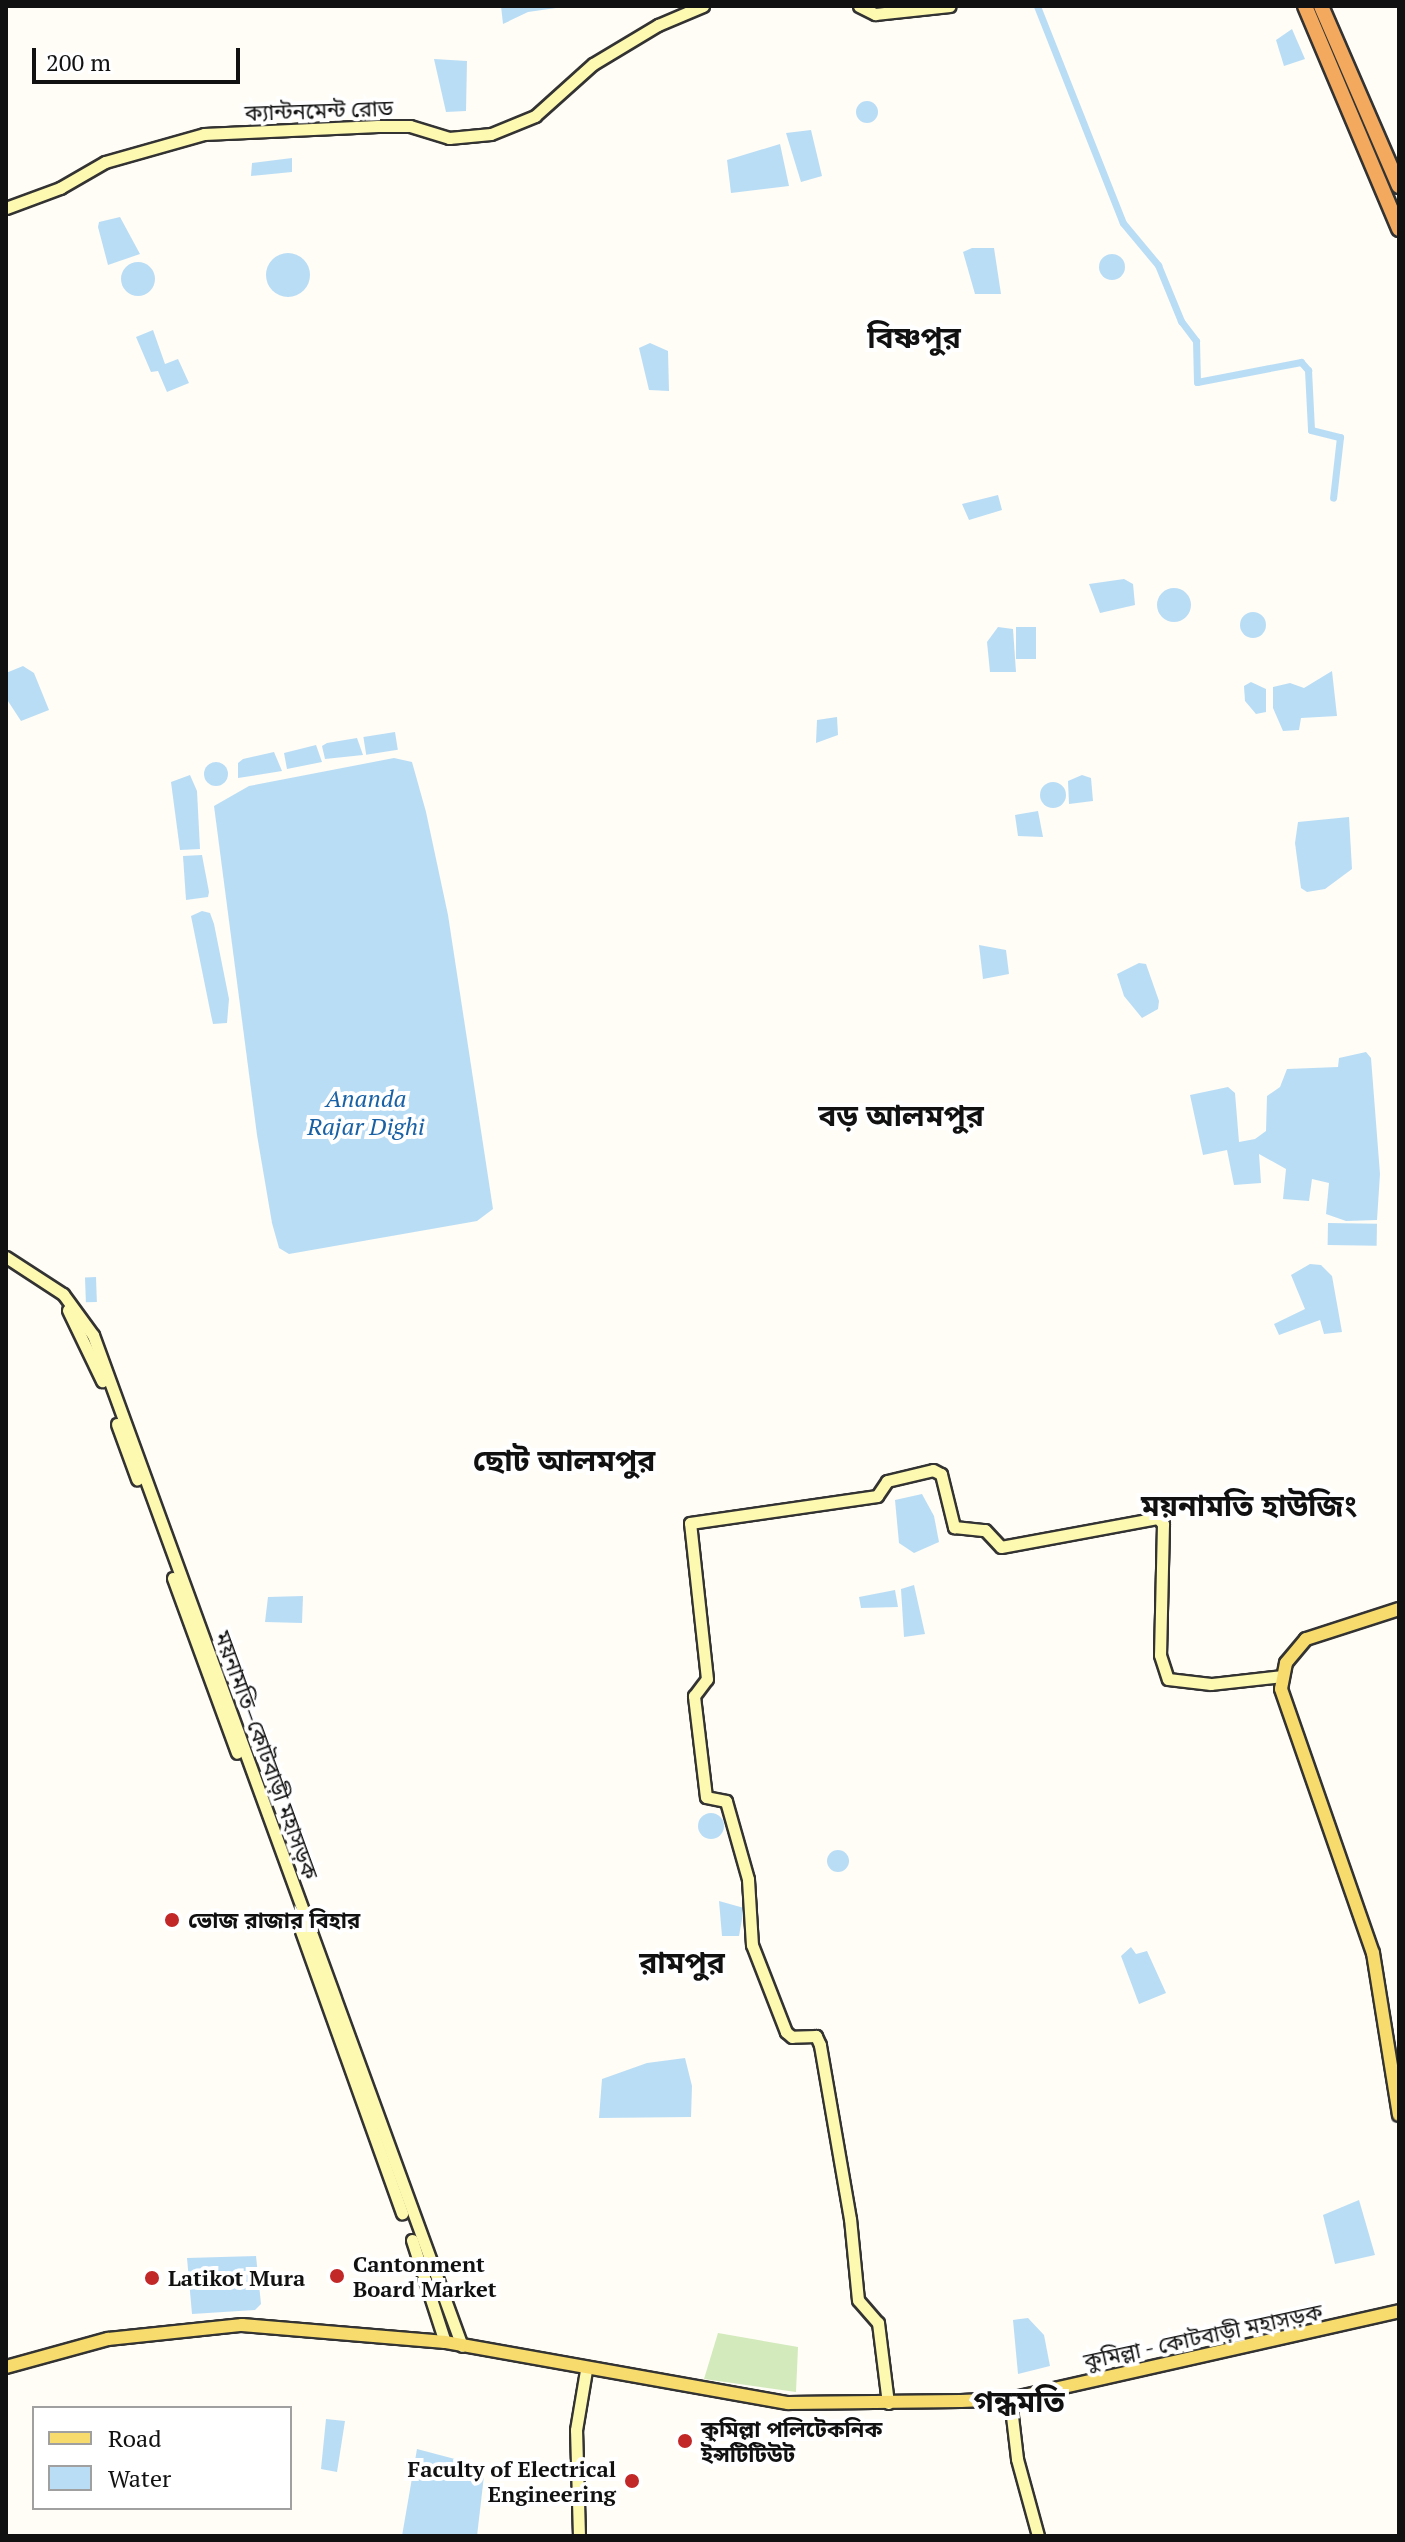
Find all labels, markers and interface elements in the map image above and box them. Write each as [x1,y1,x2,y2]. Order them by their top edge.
scale bar [36,32,244,82]
text: 200 m [46,46,111,78]
street label: ক্যান্টনমেন্ট রোড [244,94,394,126]
district label: বিষ্ণপুর [867,319,961,355]
water label: Ananda Rajar Dighi [307,1085,425,1141]
district label: বড় আলমপুর [818,1097,984,1133]
district label: ছোট আলমপুর [473,1442,655,1478]
district label: ময়নামতি হাউজিং [1141,1487,1357,1523]
street label: ময়নামতি–কোটবাড়ী মহাসড়ক [210,1627,324,1883]
place label: ভোজ রাজার বিহার [188,1907,360,1933]
marker: ভোজ রাজার বিহার [163,1911,181,1929]
district label: রামপুর [639,1944,725,1980]
place label: Cantonment Board Market [353,2250,496,2302]
place label: Latikot Mura [168,2265,305,2291]
marker: Cantonment Board Market [328,2267,346,2285]
marker: Latikot Mura [143,2269,161,2287]
street label: কুমিল্লা - কোটবাড়ী মহাসড়ক [1080,2298,1326,2374]
district label: গন্ধমতি [973,2383,1065,2419]
legend [32,2406,292,2510]
place label: কুমিল্লা পলিটেকনিক ইন্সটিটিউট [701,2415,882,2466]
text: Road [108,2422,162,2454]
marker: কুমিল্লা পলিটেকনিক ইন্সটিটিউট [676,2432,694,2450]
place label: Faculty of Electrical Engineering [408,2455,616,2506]
text: Water [108,2462,171,2494]
marker: Faculty of Electrical Engineering [623,2472,641,2490]

